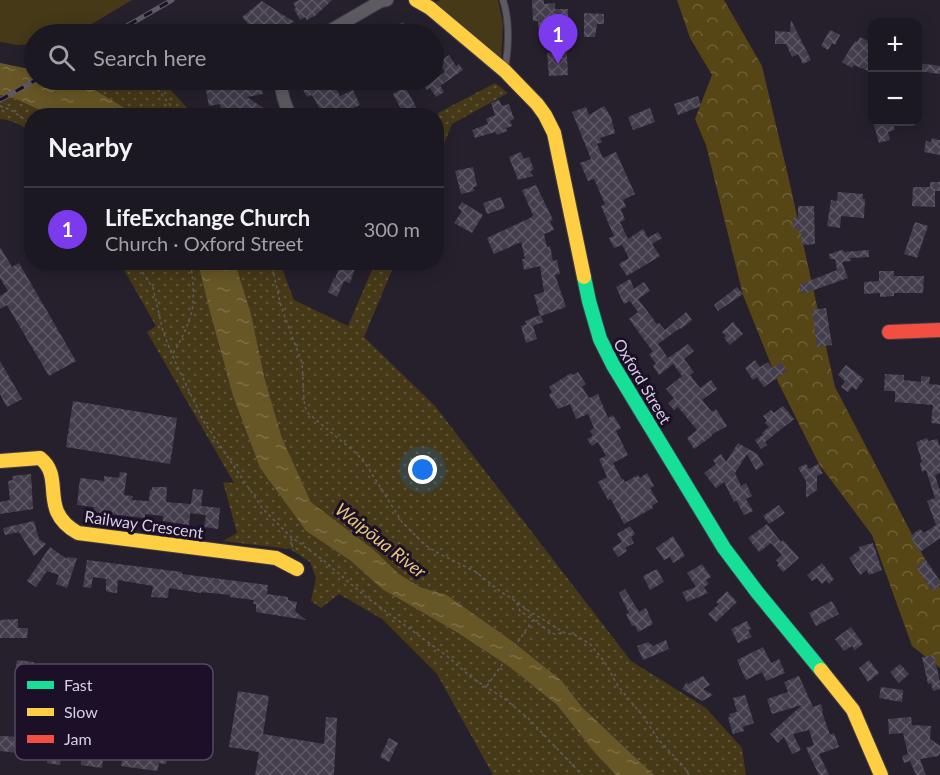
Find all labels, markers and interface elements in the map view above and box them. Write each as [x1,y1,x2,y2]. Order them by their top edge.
pin: 1 [538,14,578,64]
map controls [868,18,922,126]
button: + [868,18,922,72]
search box [24,24,444,90]
icon: search [45,41,78,74]
text: Search here [93,44,206,71]
button: − [868,72,922,126]
text: Nearby [48,131,133,163]
text: LifeExchange Church [105,204,310,231]
text: 1 [62,217,73,241]
text: 300 m [364,217,420,241]
text: Church · Oxford Street [105,231,303,255]
street label: Oxford Street [610,335,676,427]
your location [408,455,437,484]
water label: Waipōua River [331,498,431,583]
street label: Railway Crescent [83,506,205,542]
legend [15,664,213,760]
text: Fast [64,675,93,694]
text: Slow [64,702,98,721]
text: Jam [64,729,92,748]

